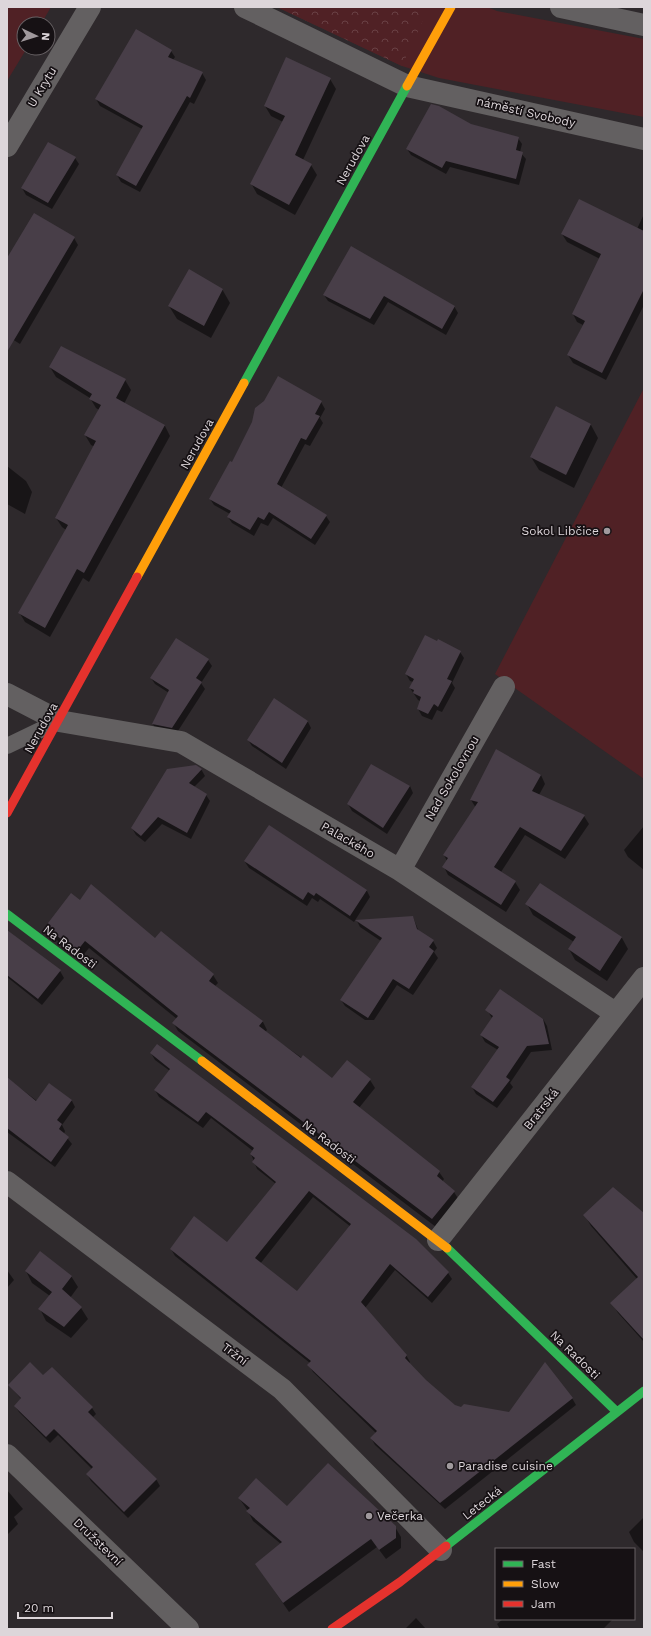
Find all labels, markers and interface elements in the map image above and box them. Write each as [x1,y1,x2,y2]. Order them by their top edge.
north arrow [16,16,56,56]
text: N [39,32,52,41]
street label: U Krytu [25,65,59,109]
street label: náměstí Svobody [475,94,577,130]
street label: Nerudova [333,132,373,188]
street label: Nerudova [177,416,217,472]
place label: Sokol Libčice [522,524,599,538]
marker: Sokol Libčice [602,526,612,536]
street label: Nerudova [21,700,61,756]
street label: Nad Sokolovnou [422,733,482,823]
street label: Palackého [319,819,377,861]
street label: Na Radosti [40,922,100,972]
street label: Bratrská [521,1085,562,1132]
street label: Na Radosti [299,1117,359,1167]
street label: Na Radosti [547,1328,603,1382]
street label: Tržní [219,1340,251,1368]
place label: Paradise cuisine [458,1459,553,1473]
marker: Paradise cuisine [445,1461,455,1471]
street label: Letecká [460,1483,505,1523]
place label: Večerka [377,1509,423,1523]
marker: Večerka [364,1511,374,1521]
street label: Družstevní [71,1515,125,1569]
legend [495,1548,635,1620]
text: Fast [531,1557,556,1571]
text: Slow [531,1577,559,1591]
scale bar [18,1594,112,1620]
text: Jam [531,1597,556,1611]
text: 20 m [24,1601,54,1615]

